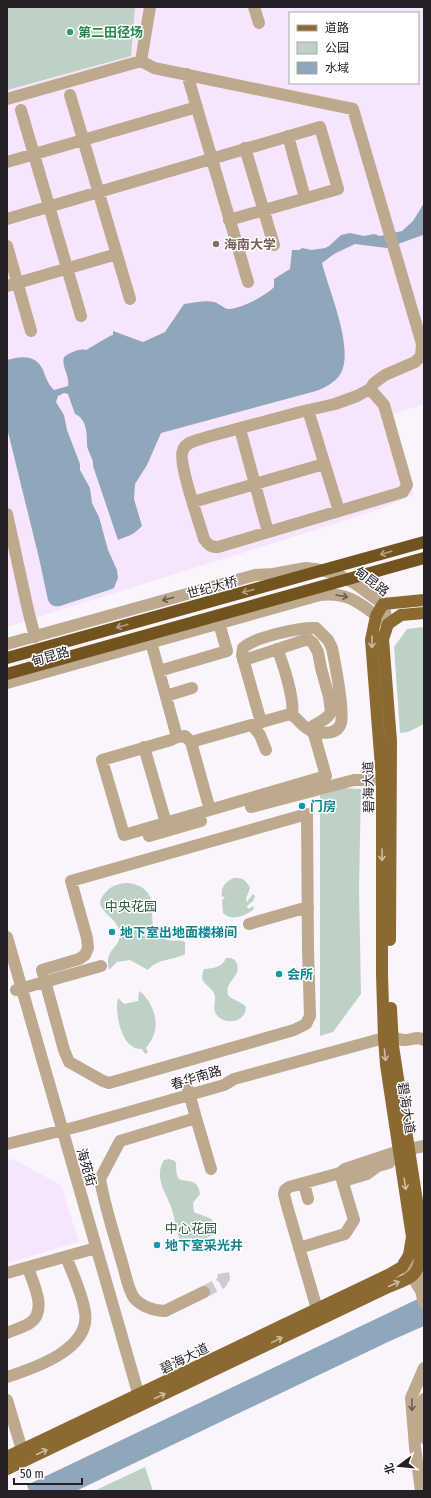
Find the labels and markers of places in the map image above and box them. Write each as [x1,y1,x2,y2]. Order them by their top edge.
place label: 第二田径场 [78,25,143,40]
marker: 第二田径场 [65,27,75,37]
place label: 海南大学 [224,237,276,252]
marker: 海南大学 [211,239,221,249]
place label: 门房 [310,799,336,814]
marker: 门房 [297,801,307,811]
place label: 地下室出地面楼梯间 [120,925,237,940]
marker: 地下室出地面楼梯间 [107,927,117,937]
place label: 会所 [287,967,313,982]
marker: 会所 [274,969,284,979]
place label: 地下室采光井 [165,1238,243,1253]
marker: 地下室采光井 [152,1240,162,1250]

